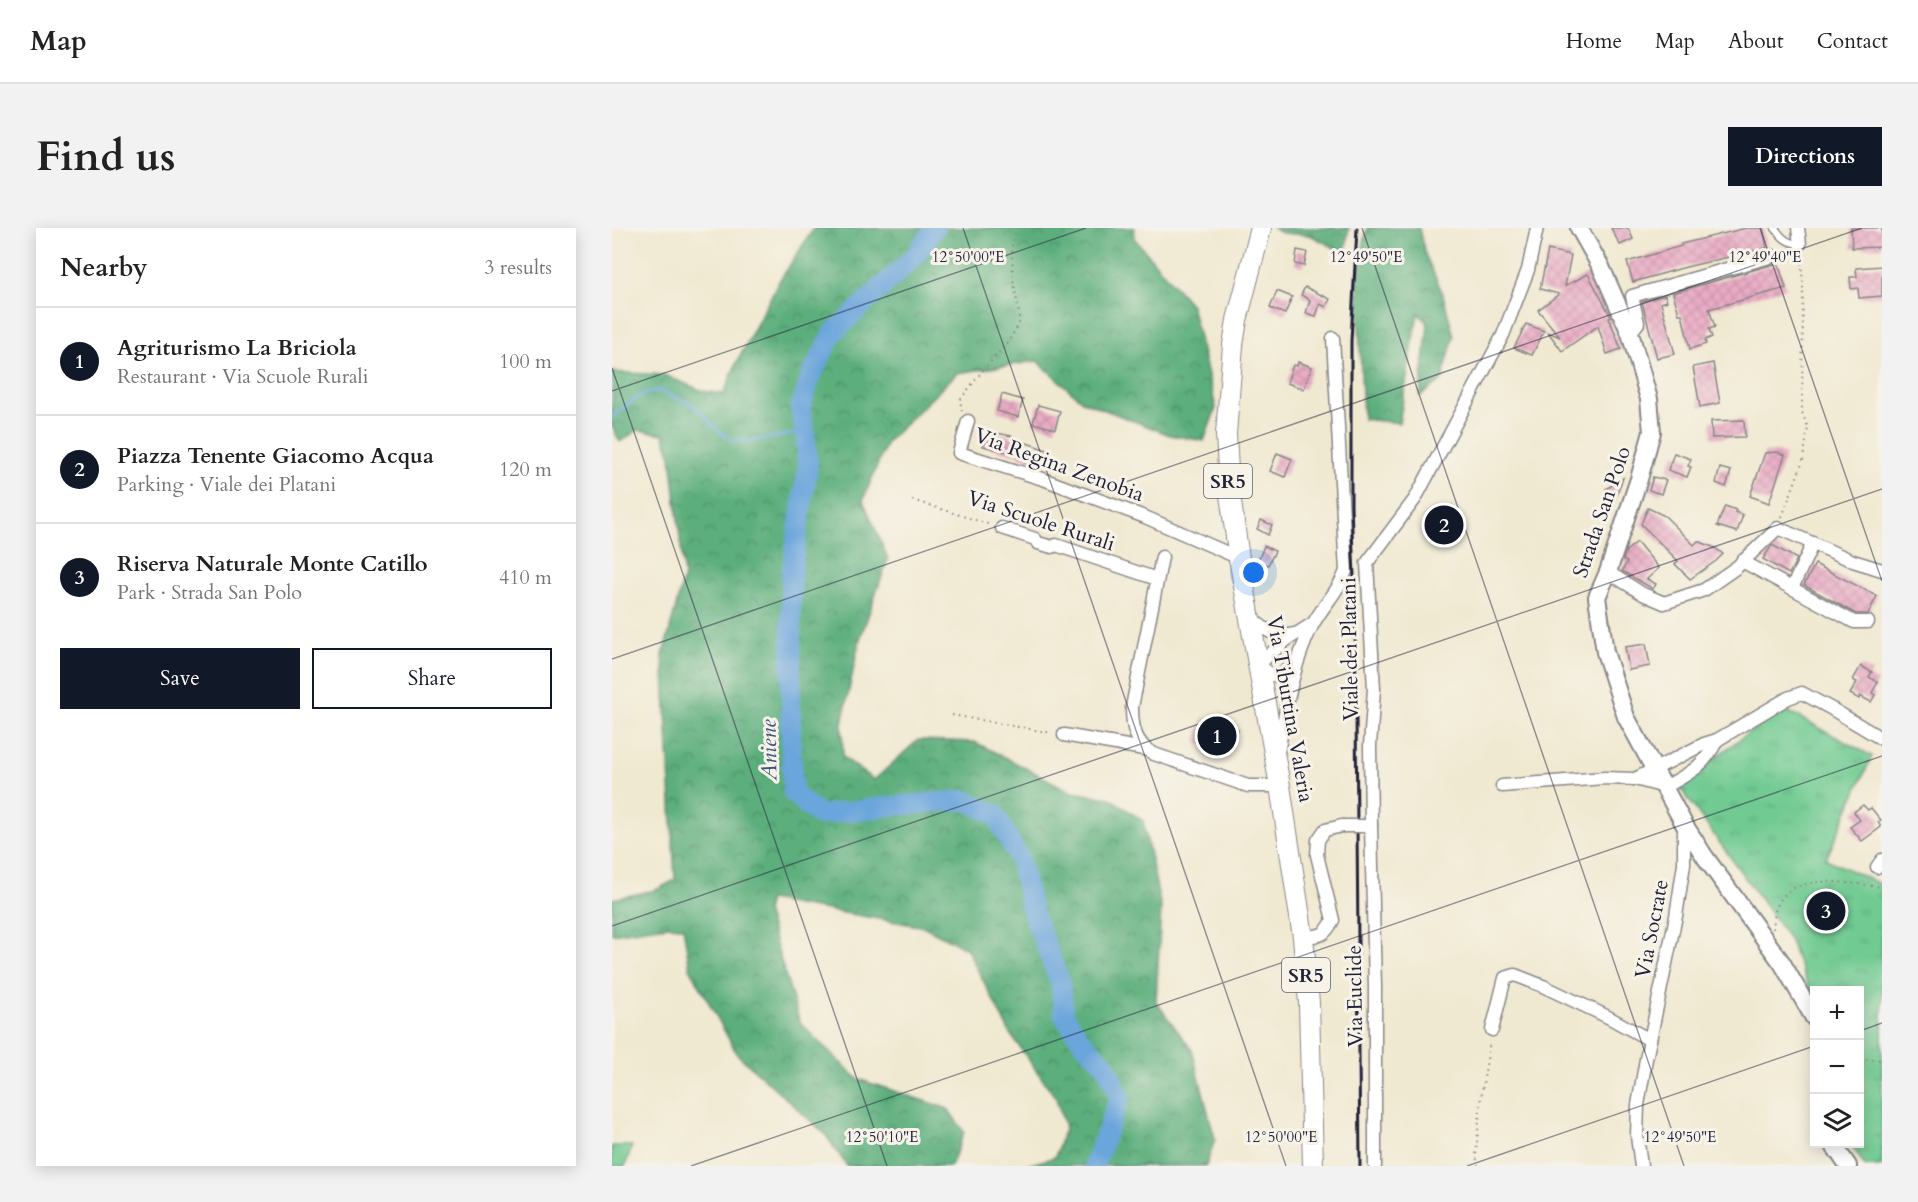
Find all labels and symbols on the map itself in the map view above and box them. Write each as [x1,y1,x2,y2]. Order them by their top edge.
text: 12°50'00"E [932,247,1004,267]
text: 12°49'50"E [1330,247,1402,267]
text: 12°49'40"E [1729,247,1801,267]
street label: Via Regina Zenobia [970,421,1148,509]
street label: Strada San Polo [1566,442,1638,582]
road number: SR5 [1204,464,1252,498]
street label: Via Scuole Rurali [963,483,1119,559]
pin: 2 [1424,502,1464,548]
your location [1239,558,1268,587]
street label: Viale dei Platani [1334,577,1366,721]
street label: Via Tiburtina Valeria [1259,613,1321,805]
pin: 1 [1198,714,1236,758]
water label: Aniene [753,719,785,782]
street label: Via Socrate [1628,877,1676,981]
pin: 3 [1806,888,1846,934]
street label: Via Euclide [1340,945,1370,1047]
road number: SR5 [1282,958,1330,992]
text: 12°50'10"E [846,1127,918,1147]
text: 12°50'00"E [1245,1127,1317,1147]
text: 12°49'50"E [1644,1127,1716,1147]

